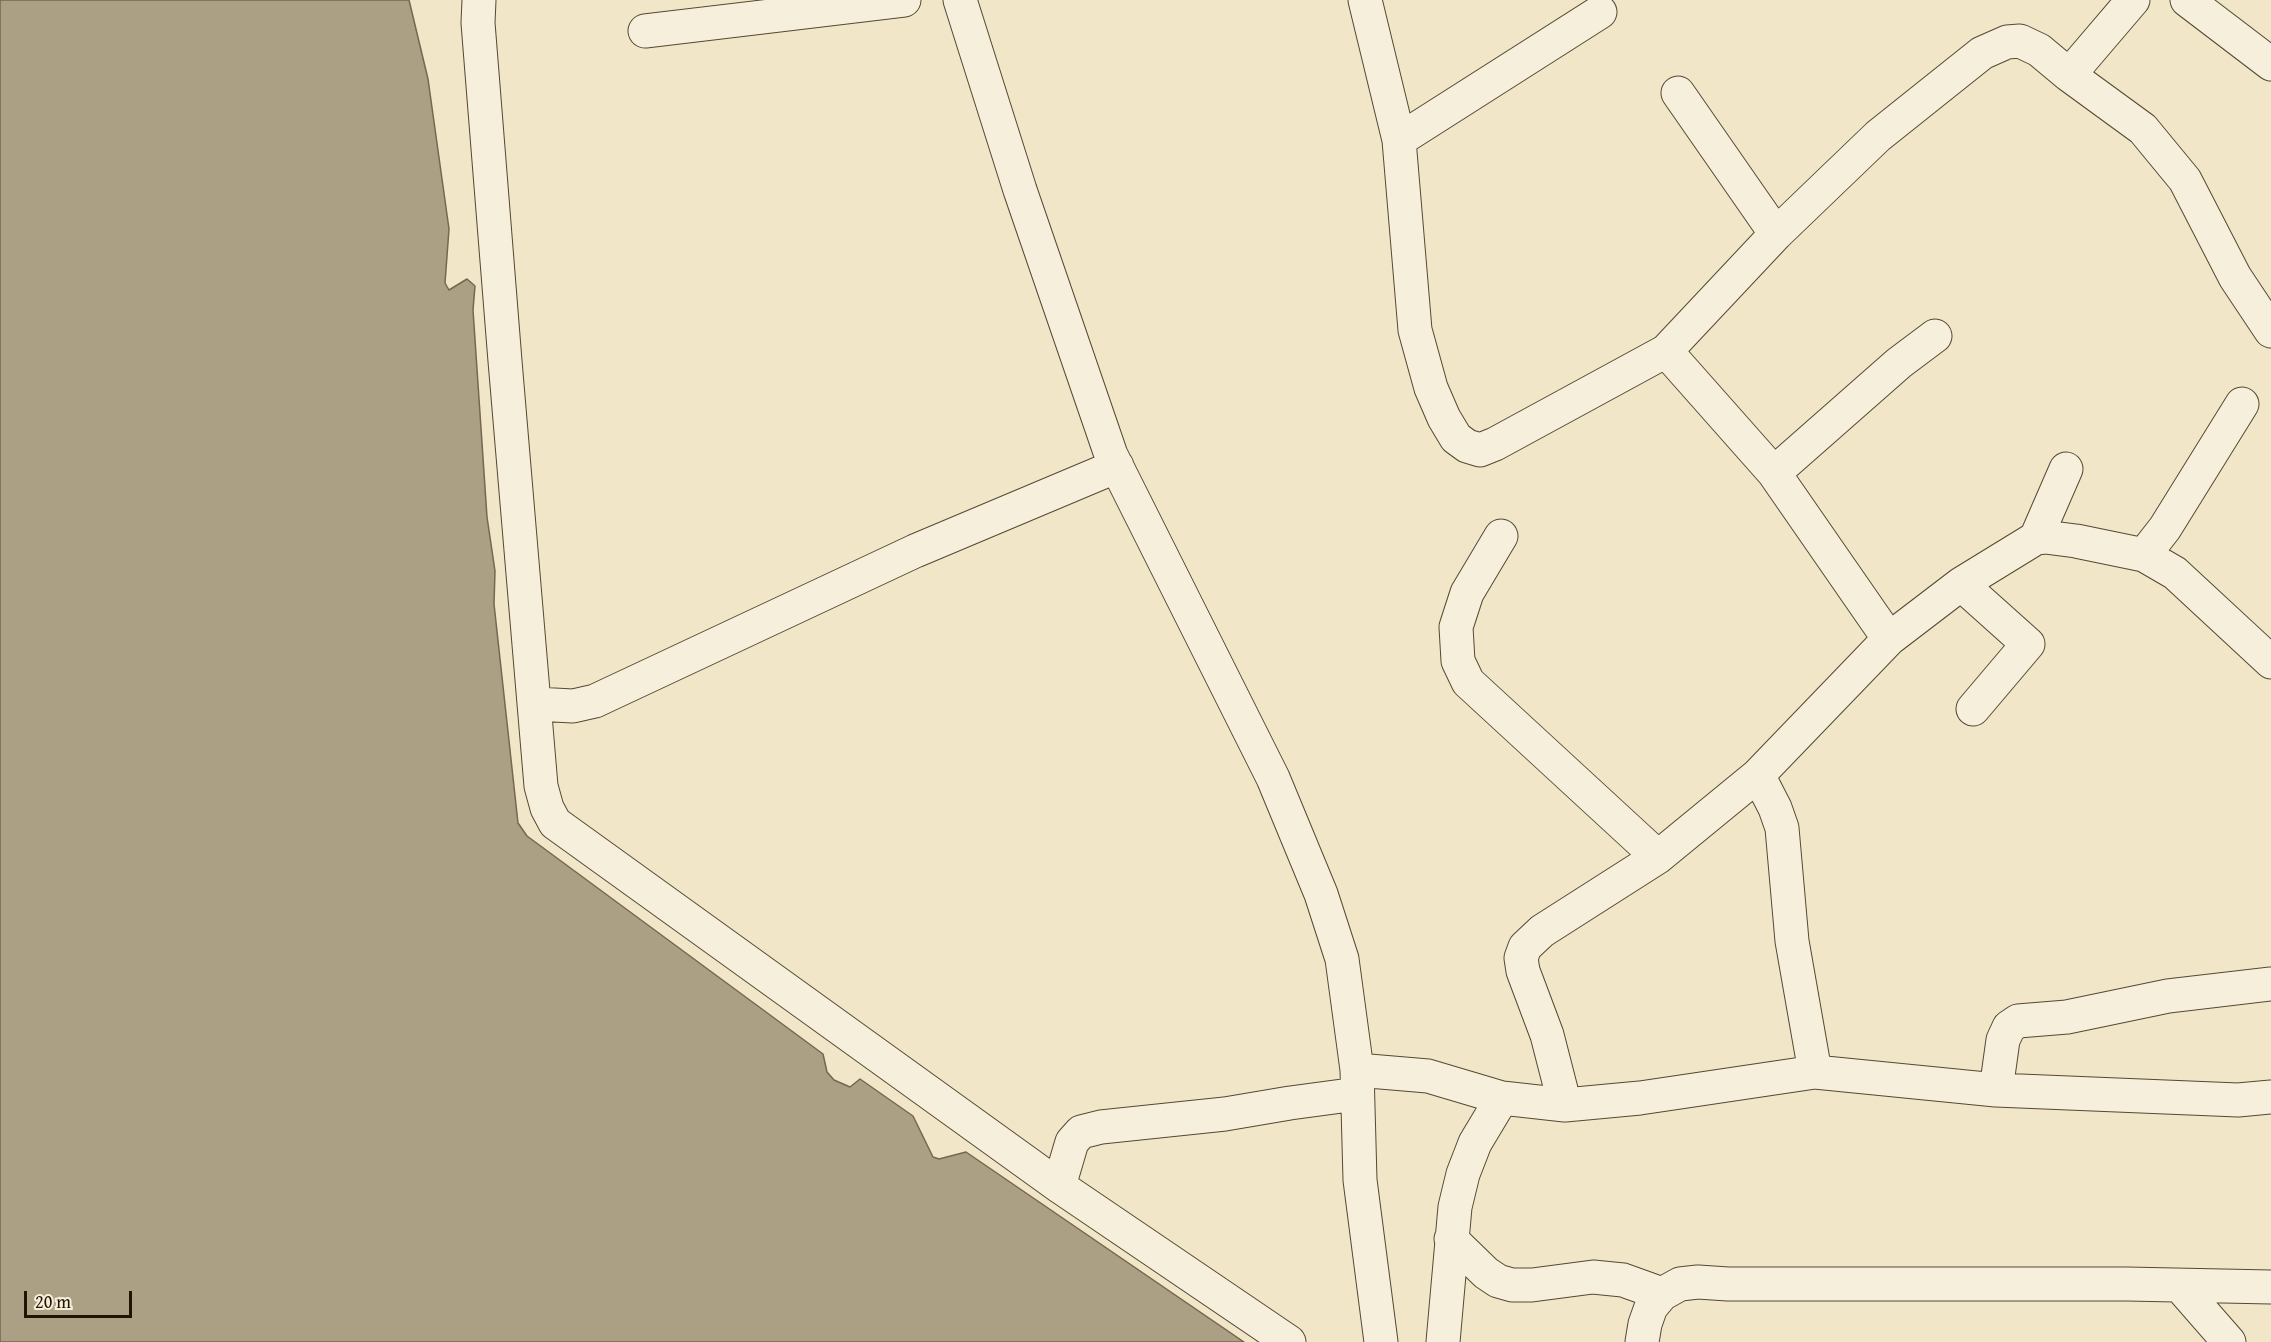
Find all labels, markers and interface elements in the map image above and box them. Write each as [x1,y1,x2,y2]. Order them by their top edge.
scale bar [27,1279,135,1317]
text: 20 m [35,1288,71,1315]

